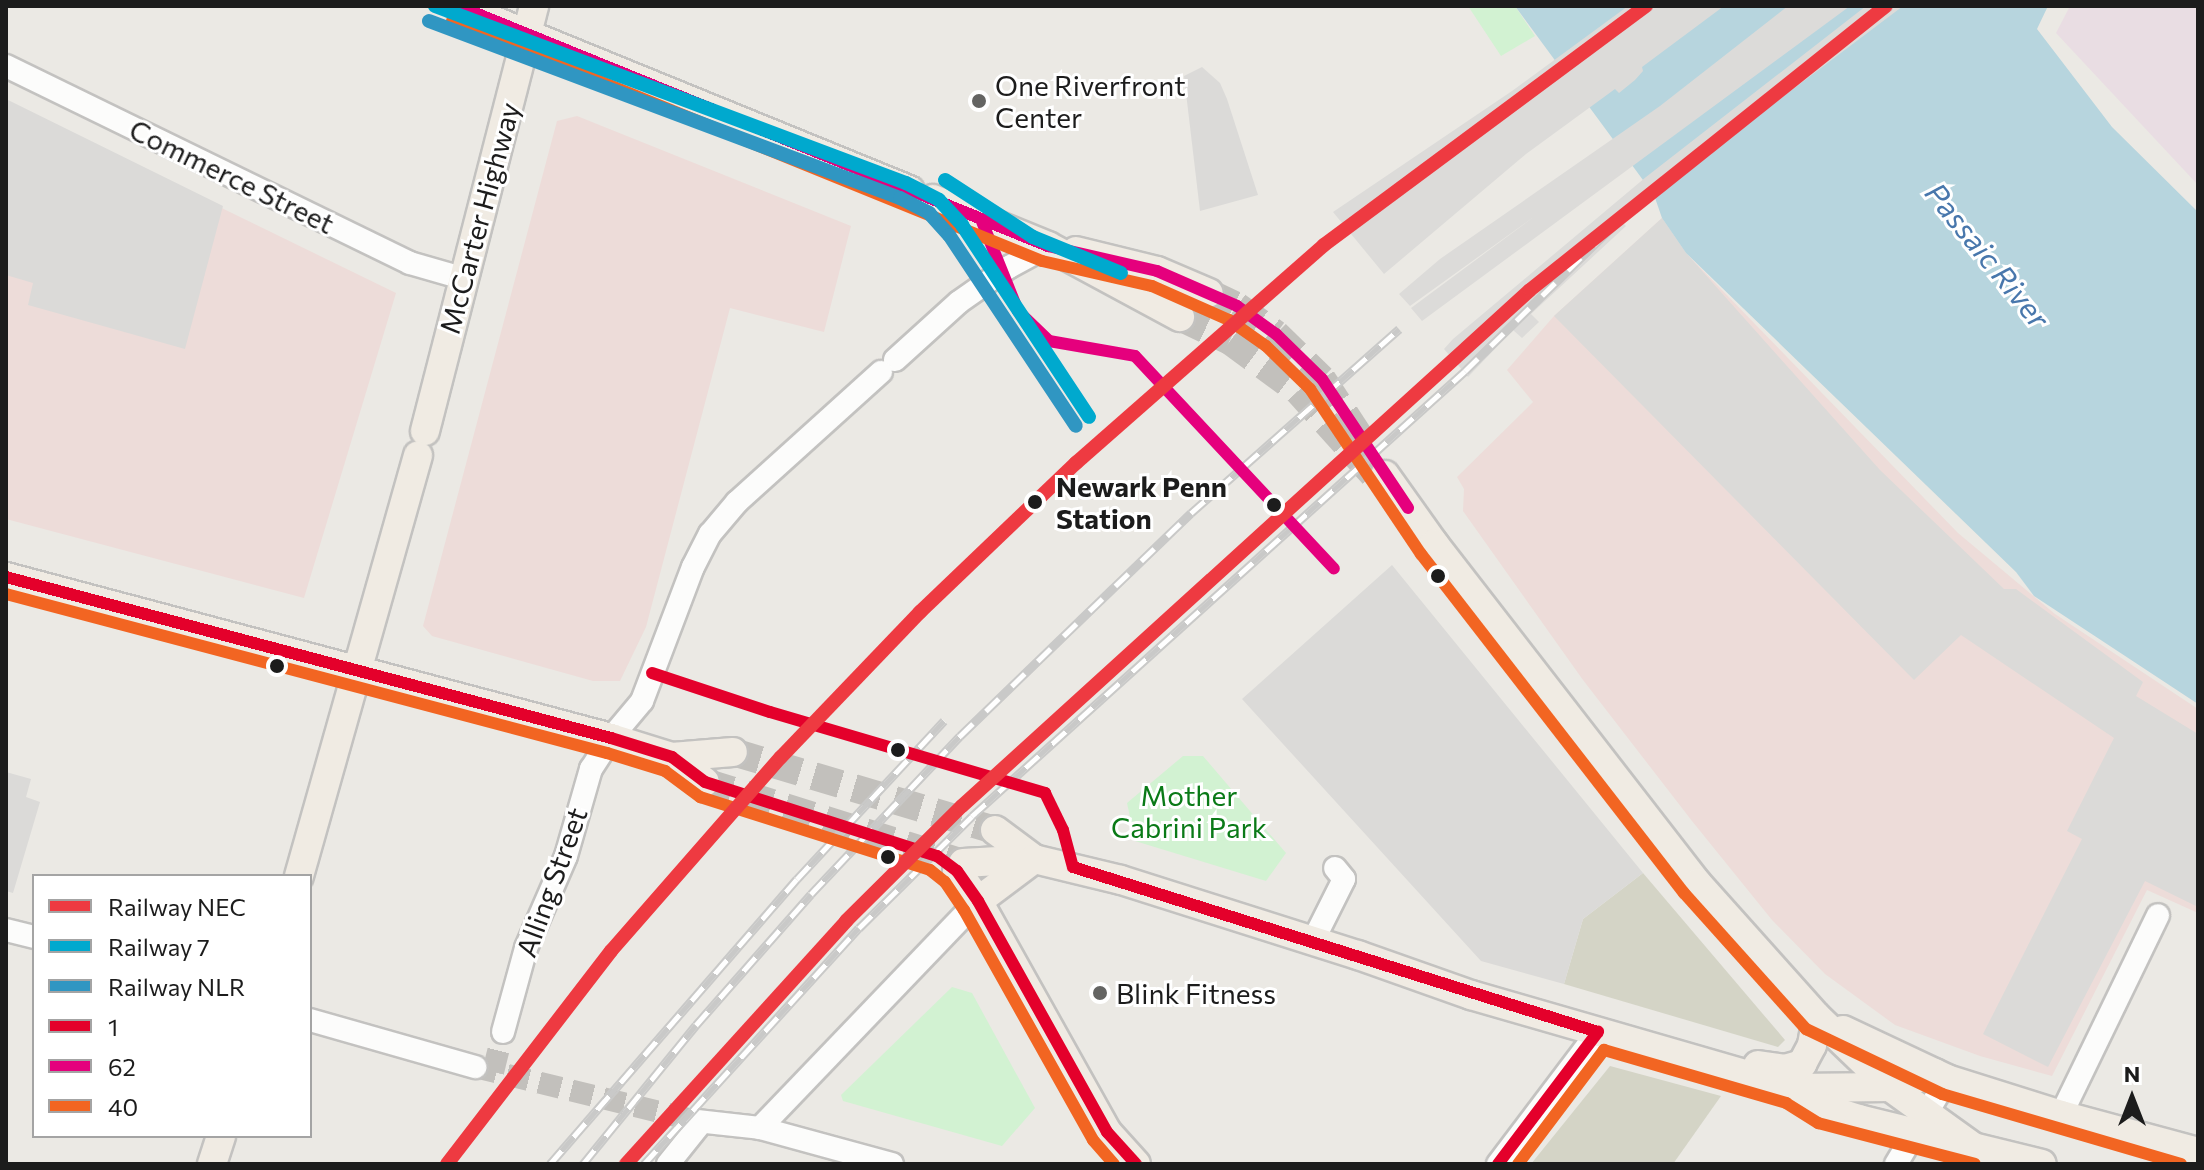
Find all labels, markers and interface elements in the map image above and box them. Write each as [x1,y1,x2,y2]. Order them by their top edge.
place label: One Riverfront Center [995,68,1186,134]
marker: One Riverfront Center [970,92,988,110]
street label: McCarter Highway [432,99,526,337]
street label: Commerce Street [124,112,340,240]
water label: Passaic River [1918,175,2058,335]
place label: Newark Penn Station [1056,469,1227,535]
marker: Newark Penn Station [1021,488,1049,516]
unlabelled marker [1266,497,1282,513]
unlabelled marker [1430,568,1446,584]
unlabelled marker [269,658,285,674]
unlabelled marker [890,742,906,758]
park label: Mother Cabrini Park [1111,778,1267,844]
street label: Alling Street [508,803,594,961]
unlabelled marker [880,849,896,865]
legend [32,874,312,1138]
text: Railway NEC [108,892,246,921]
text: Railway 7 [108,932,210,961]
text: Railway NLR [108,972,245,1001]
place label: Blink Fitness [1116,976,1276,1010]
marker: Blink Fitness [1091,984,1109,1002]
text: 1 [108,1012,118,1041]
text: 62 [108,1052,136,1081]
north arrow [2092,1058,2172,1138]
text: N [2124,1060,2140,1087]
text: 40 [108,1092,138,1121]

